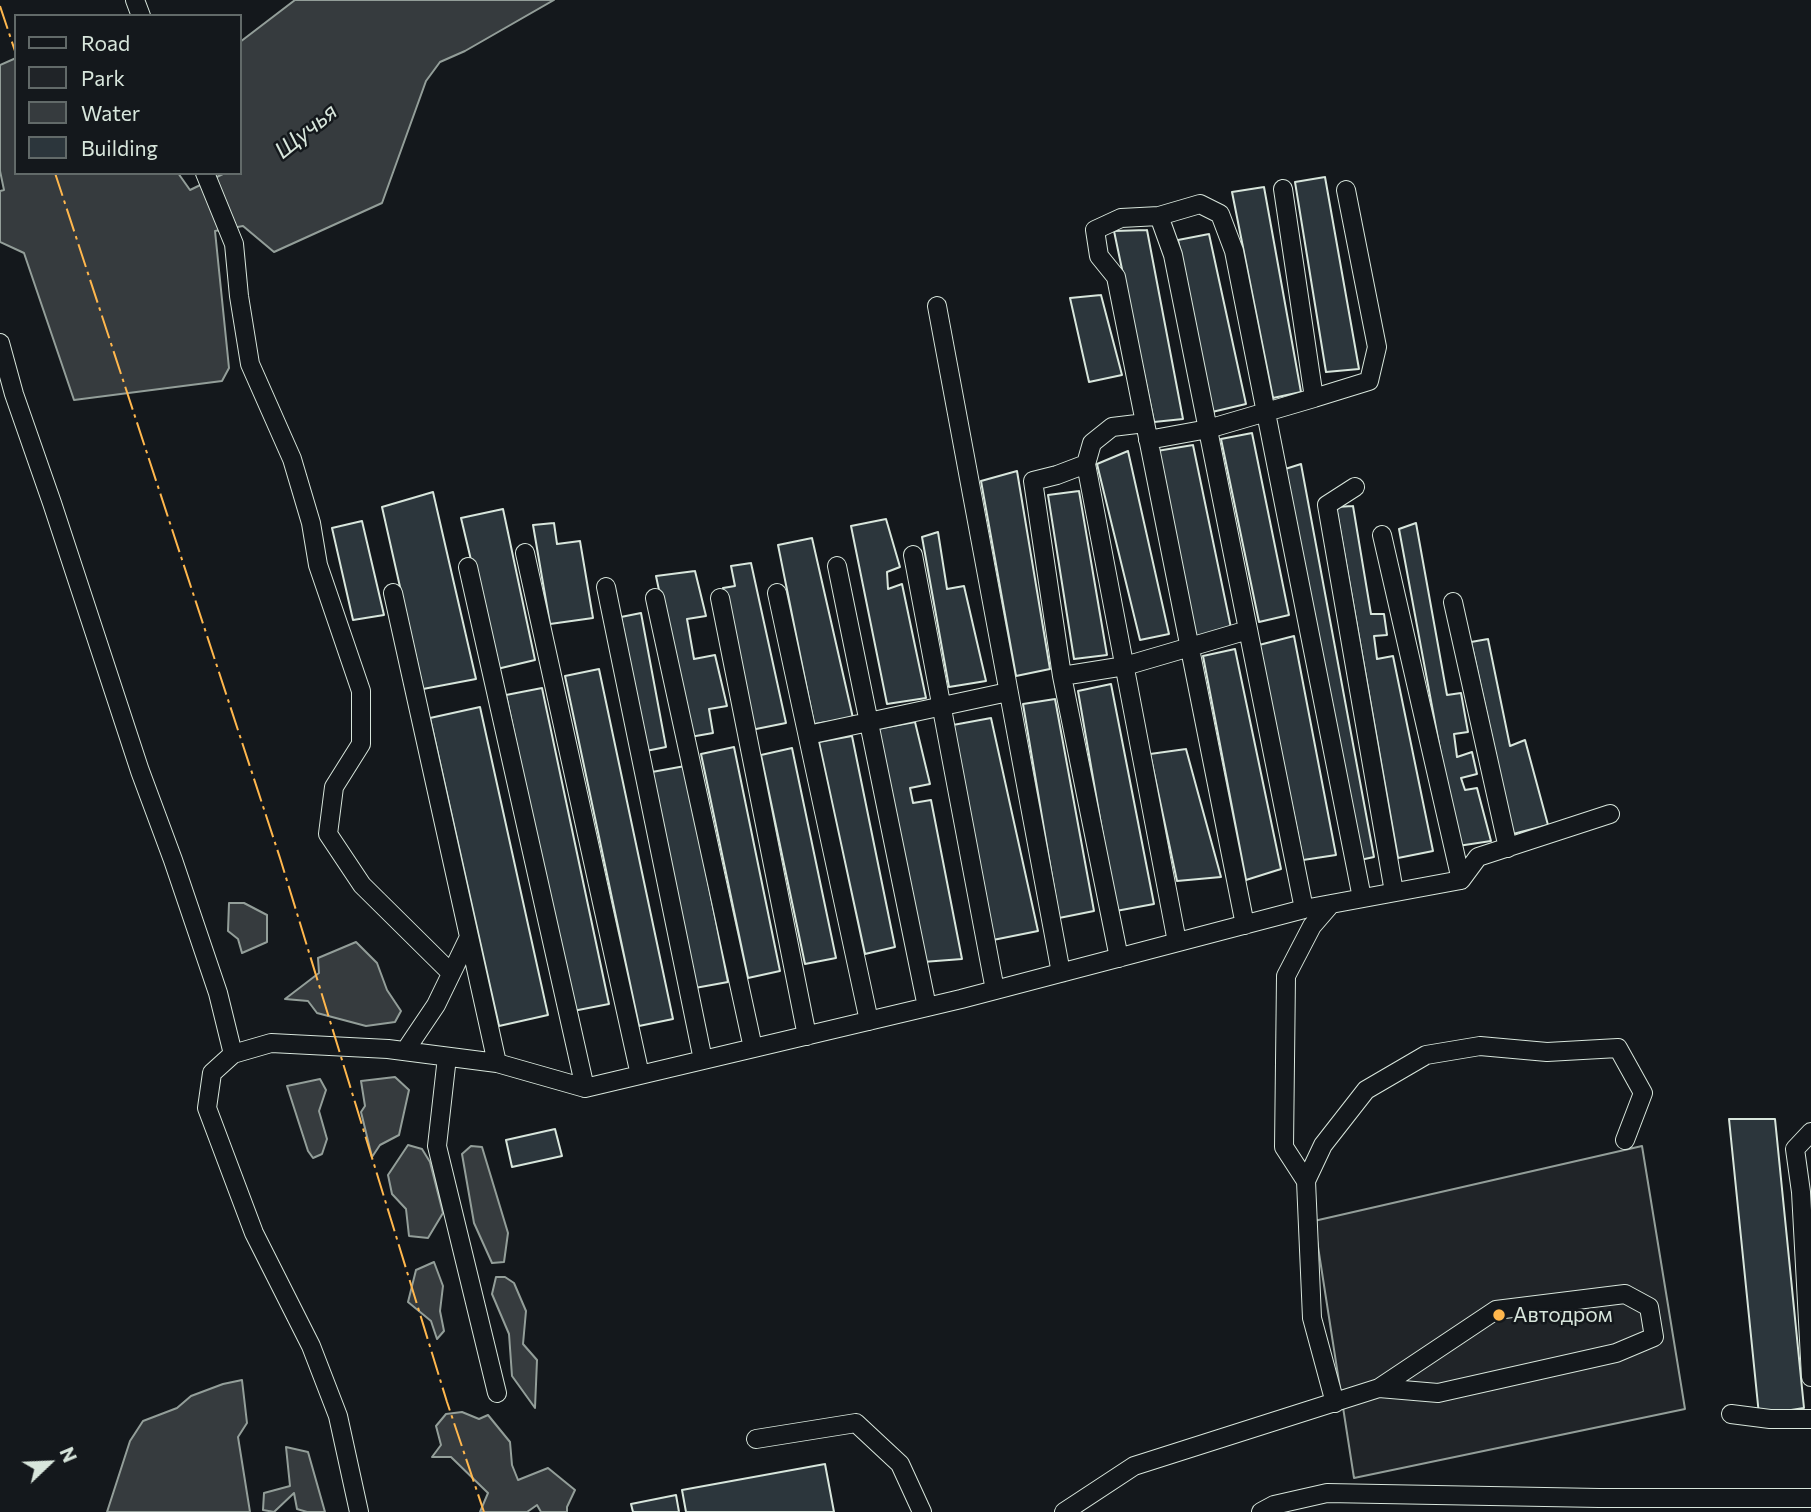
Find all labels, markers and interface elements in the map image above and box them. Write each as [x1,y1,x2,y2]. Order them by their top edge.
legend [14,14,242,175]
text: Road [81,30,130,55]
text: Park [81,65,125,90]
water label: Щучья [269,97,343,165]
text: Water [81,100,140,125]
text: Building [81,135,158,160]
place label: Автодром [1513,1302,1613,1328]
marker: Автодром [1491,1307,1507,1323]
north arrow [14,1428,84,1498]
text: N [55,1444,82,1466]

